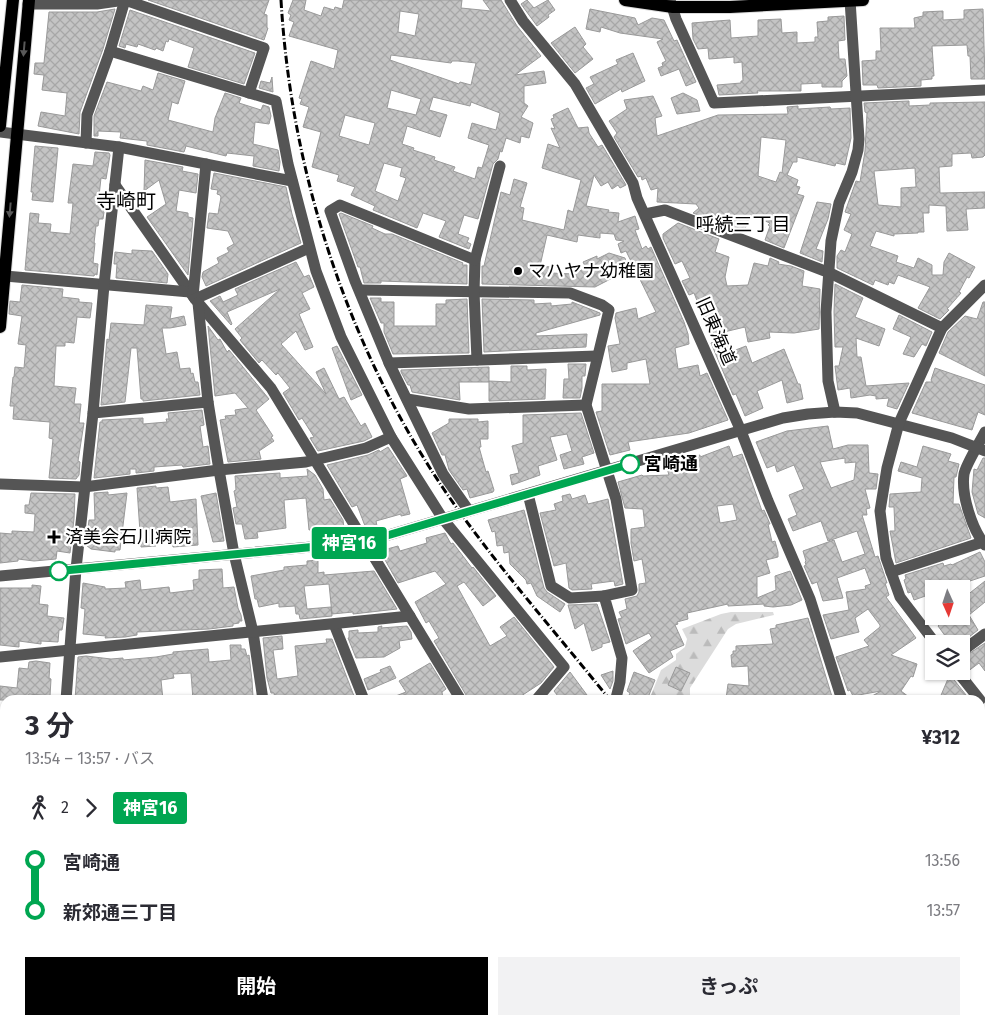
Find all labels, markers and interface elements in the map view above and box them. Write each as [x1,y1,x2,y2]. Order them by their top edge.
one-way arrow [20,41,28,57]
district label: 寺崎町 [96,189,156,213]
one-way arrow [6,203,14,219]
district label: 呼続三丁目 [695,213,791,236]
place label: マハヤナ幼稚園 [528,260,654,282]
marker: マハヤナ幼稚園 [512,265,524,277]
street label: 旧東海道 [691,294,741,368]
place label: 宮崎通 [644,453,698,475]
marker: 宮崎通 [620,454,640,474]
place label: 済美会石川病院 [65,526,191,548]
line badge: 神宮16 [314,527,384,559]
marker: 済美会石川病院 [47,530,61,544]
text: 神宮16 [322,532,376,554]
unlabelled marker [49,561,69,581]
north arrow [925,580,970,625]
map controls [925,580,970,680]
button: layers [925,635,970,680]
text: 3 分 [25,709,74,742]
text: ¥312 [921,726,960,749]
text: 13:54 – 13:57 · バス [25,749,155,768]
icon: walk [25,794,53,822]
icon: forward [77,794,105,822]
text: 神宮16 [123,797,177,819]
text: 2 [61,798,69,817]
text: 宮崎通 [63,851,120,874]
text: 13:56 [925,851,960,870]
text: 新郊通三丁目 [63,901,177,924]
text: 13:57 [926,901,960,920]
button: 開始 [25,957,488,1015]
button: きっぷ [498,957,960,1015]

